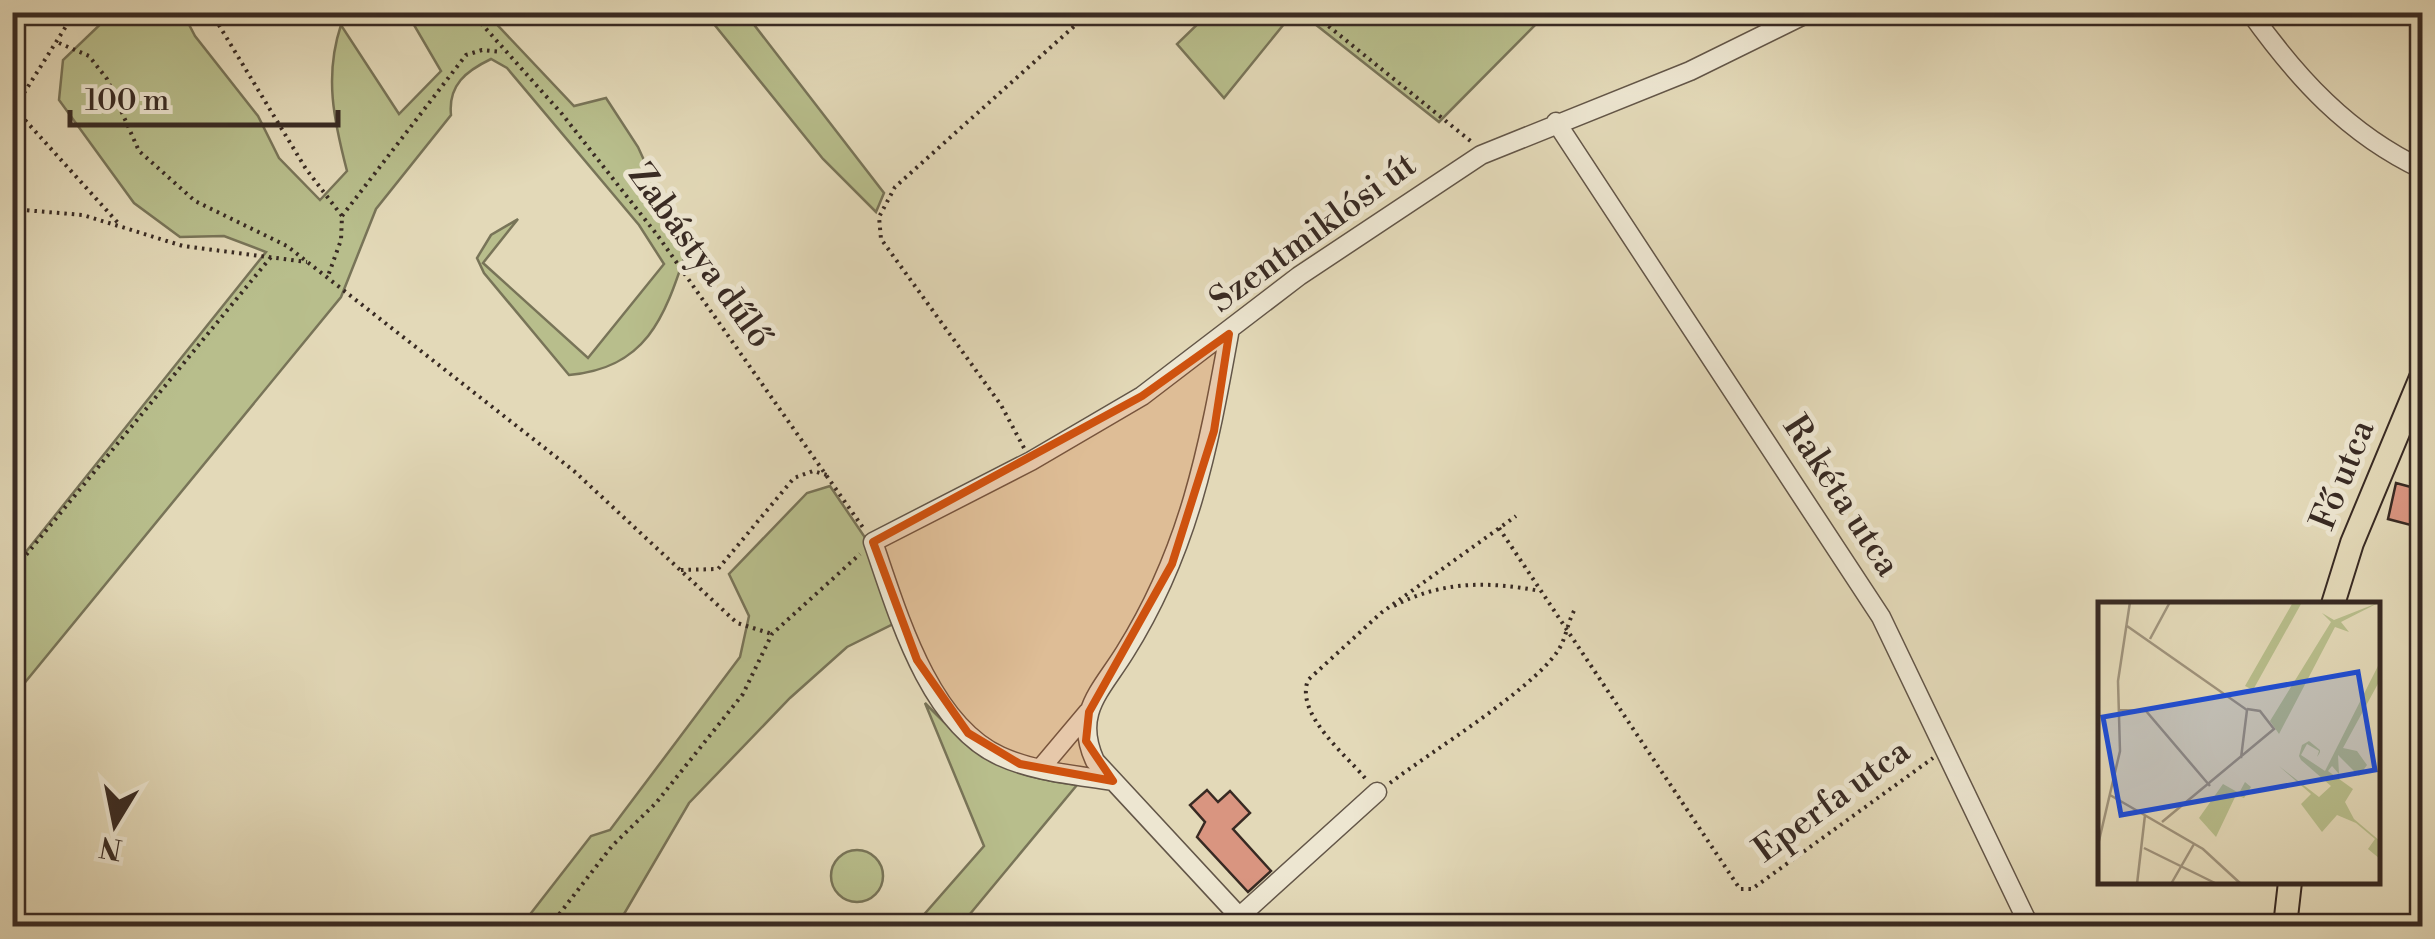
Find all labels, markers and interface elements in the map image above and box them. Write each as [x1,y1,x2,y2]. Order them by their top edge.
scale bar [70,65,338,127]
text: 100 m [85,82,169,120]
street label: Szentmiklósi út [1201,144,1425,322]
street label: Zabástya dűlő [619,155,782,357]
street label: Rakéta utca [1773,407,1909,585]
street label: Fő utca [2302,414,2385,536]
inset map [2098,602,2380,884]
street label: Eperfa utca [1745,730,1919,872]
north arrow [65,774,165,874]
text: N [97,828,125,866]

